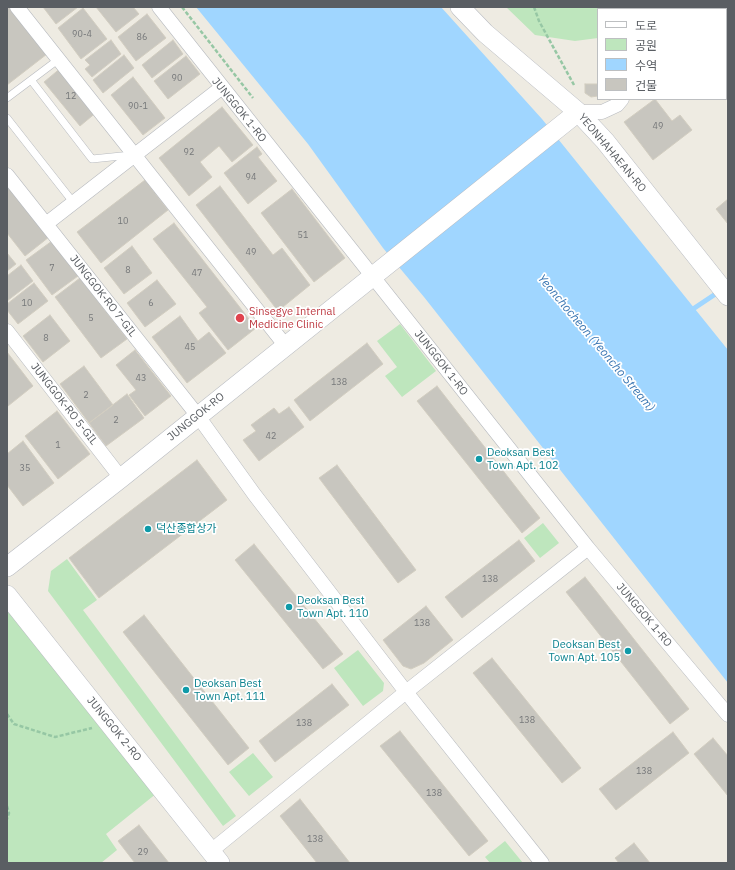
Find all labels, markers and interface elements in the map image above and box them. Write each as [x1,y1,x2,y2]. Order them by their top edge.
legend [597,8,727,100]
text: 도로 [635,18,657,33]
house number: 90-4 [72,29,92,39]
house number: 86 [137,32,147,42]
text: 공원 [635,38,657,53]
text: 수역 [635,58,657,73]
house number: 90 [172,73,182,83]
street label: JUNGGOK 1-RO [209,75,269,145]
text: 건물 [635,78,657,93]
house number: 12 [66,91,76,101]
house number: 90-1 [128,101,148,111]
street label: YEONHAHAEAN-RO [575,111,649,195]
house number: 49 [653,121,663,131]
house number: 92 [184,147,194,157]
house number: 94 [246,172,256,182]
house number: 10 [118,216,128,226]
house number: 51 [298,230,308,240]
house number: 49 [246,247,256,257]
street label: JUNGGOK-RO 7-GIL [67,252,139,340]
house number: 7 [49,263,55,273]
house number: 8 [125,265,131,275]
house number: 47 [192,268,202,278]
water label: Yeonchocheon (Yeoncho Stream) [534,272,658,414]
house number: 10 [22,298,32,308]
house number: 6 [148,298,154,308]
place label: Sinsegye Internal Medicine Clinic [249,305,335,331]
marker: Sinsegye Internal Medicine Clinic [234,312,246,324]
house number: 5 [88,313,94,323]
street label: JUNGGOK 1-RO [411,328,471,398]
house number: 8 [43,333,49,343]
house number: 45 [185,342,195,352]
street label: JUNGGOK-RO 5-GIL [28,360,100,448]
house number: 43 [136,373,146,383]
house number: 138 [331,377,347,387]
house number: 2 [83,390,89,400]
street label: JUNGGOK-RO [165,390,227,444]
house number: 2 [113,415,119,425]
house number: 42 [266,431,276,441]
house number: 1 [55,440,61,450]
place label: Deoksan Best Town Apt. 102 [487,446,559,472]
marker: Deoksan Best Town Apt. 102 [474,454,484,464]
house number: 35 [20,463,30,473]
place label: 덕산종합상가 [156,522,217,536]
marker: 덕산종합상가 [143,524,153,534]
house number: 138 [482,574,498,584]
street label: JUNGGOK 1-RO [613,580,675,650]
place label: Deoksan Best Town Apt. 110 [297,594,369,620]
marker: Deoksan Best Town Apt. 110 [284,602,294,612]
house number: 138 [414,618,430,628]
place label: Deoksan Best Town Apt. 105 [548,638,620,664]
marker: Deoksan Best Town Apt. 105 [623,646,633,656]
place label: Deoksan Best Town Apt. 111 [194,677,266,703]
marker: Deoksan Best Town Apt. 111 [181,685,191,695]
street label: JUNGGOK 2-RO [84,694,144,764]
house number: 138 [519,715,535,725]
house number: 138 [296,718,312,728]
house number: 138 [636,766,652,776]
house number: 138 [426,788,442,798]
house number: 138 [307,834,323,844]
house number: 29 [138,847,148,857]

